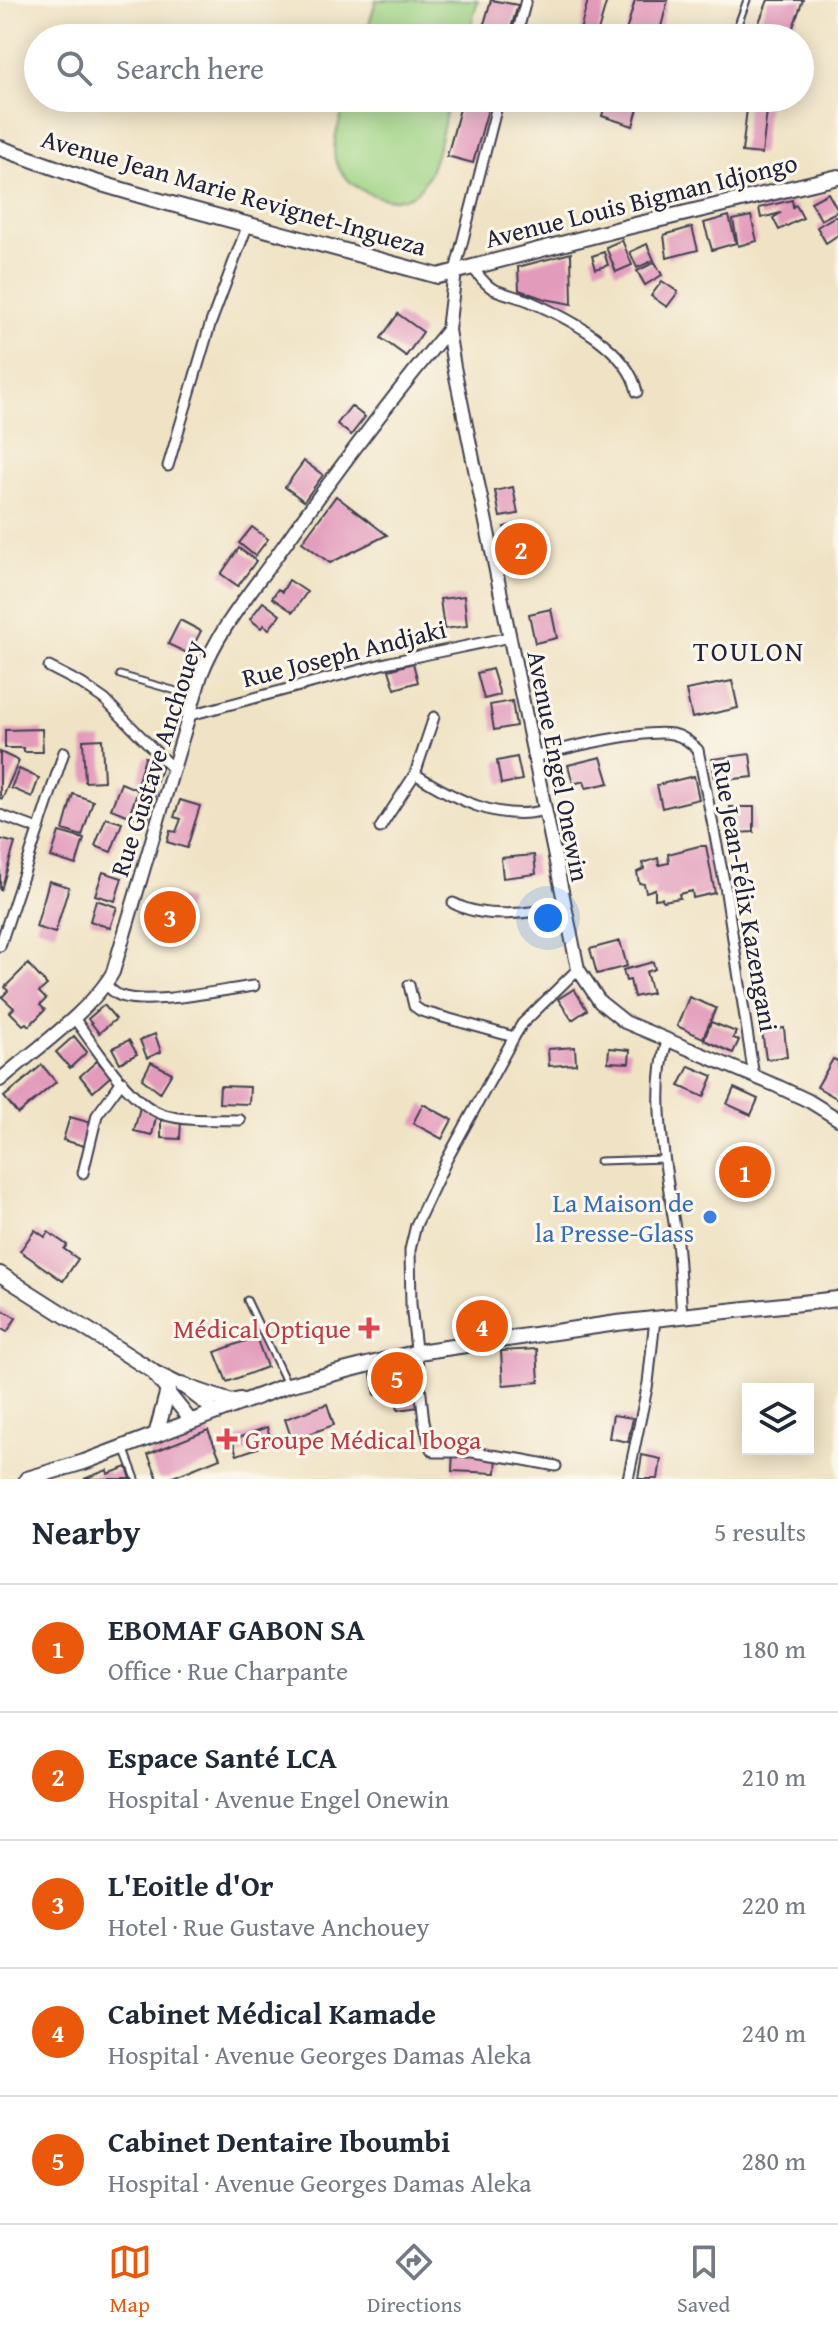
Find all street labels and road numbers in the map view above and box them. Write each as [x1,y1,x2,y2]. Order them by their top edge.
street label: Avenue Jean Marie Revignet-Ingueza [37,118,432,266]
street label: Avenue Louis Bigman Idjongo [481,142,801,258]
street label: Rue Joseph Andjaki [238,609,450,697]
street label: Rue Gustave Anchouey [99,635,213,881]
street label: Avenue Engel Onewin [517,647,601,885]
street label: Rue Jean-Félix Kazengani [703,757,789,1035]

